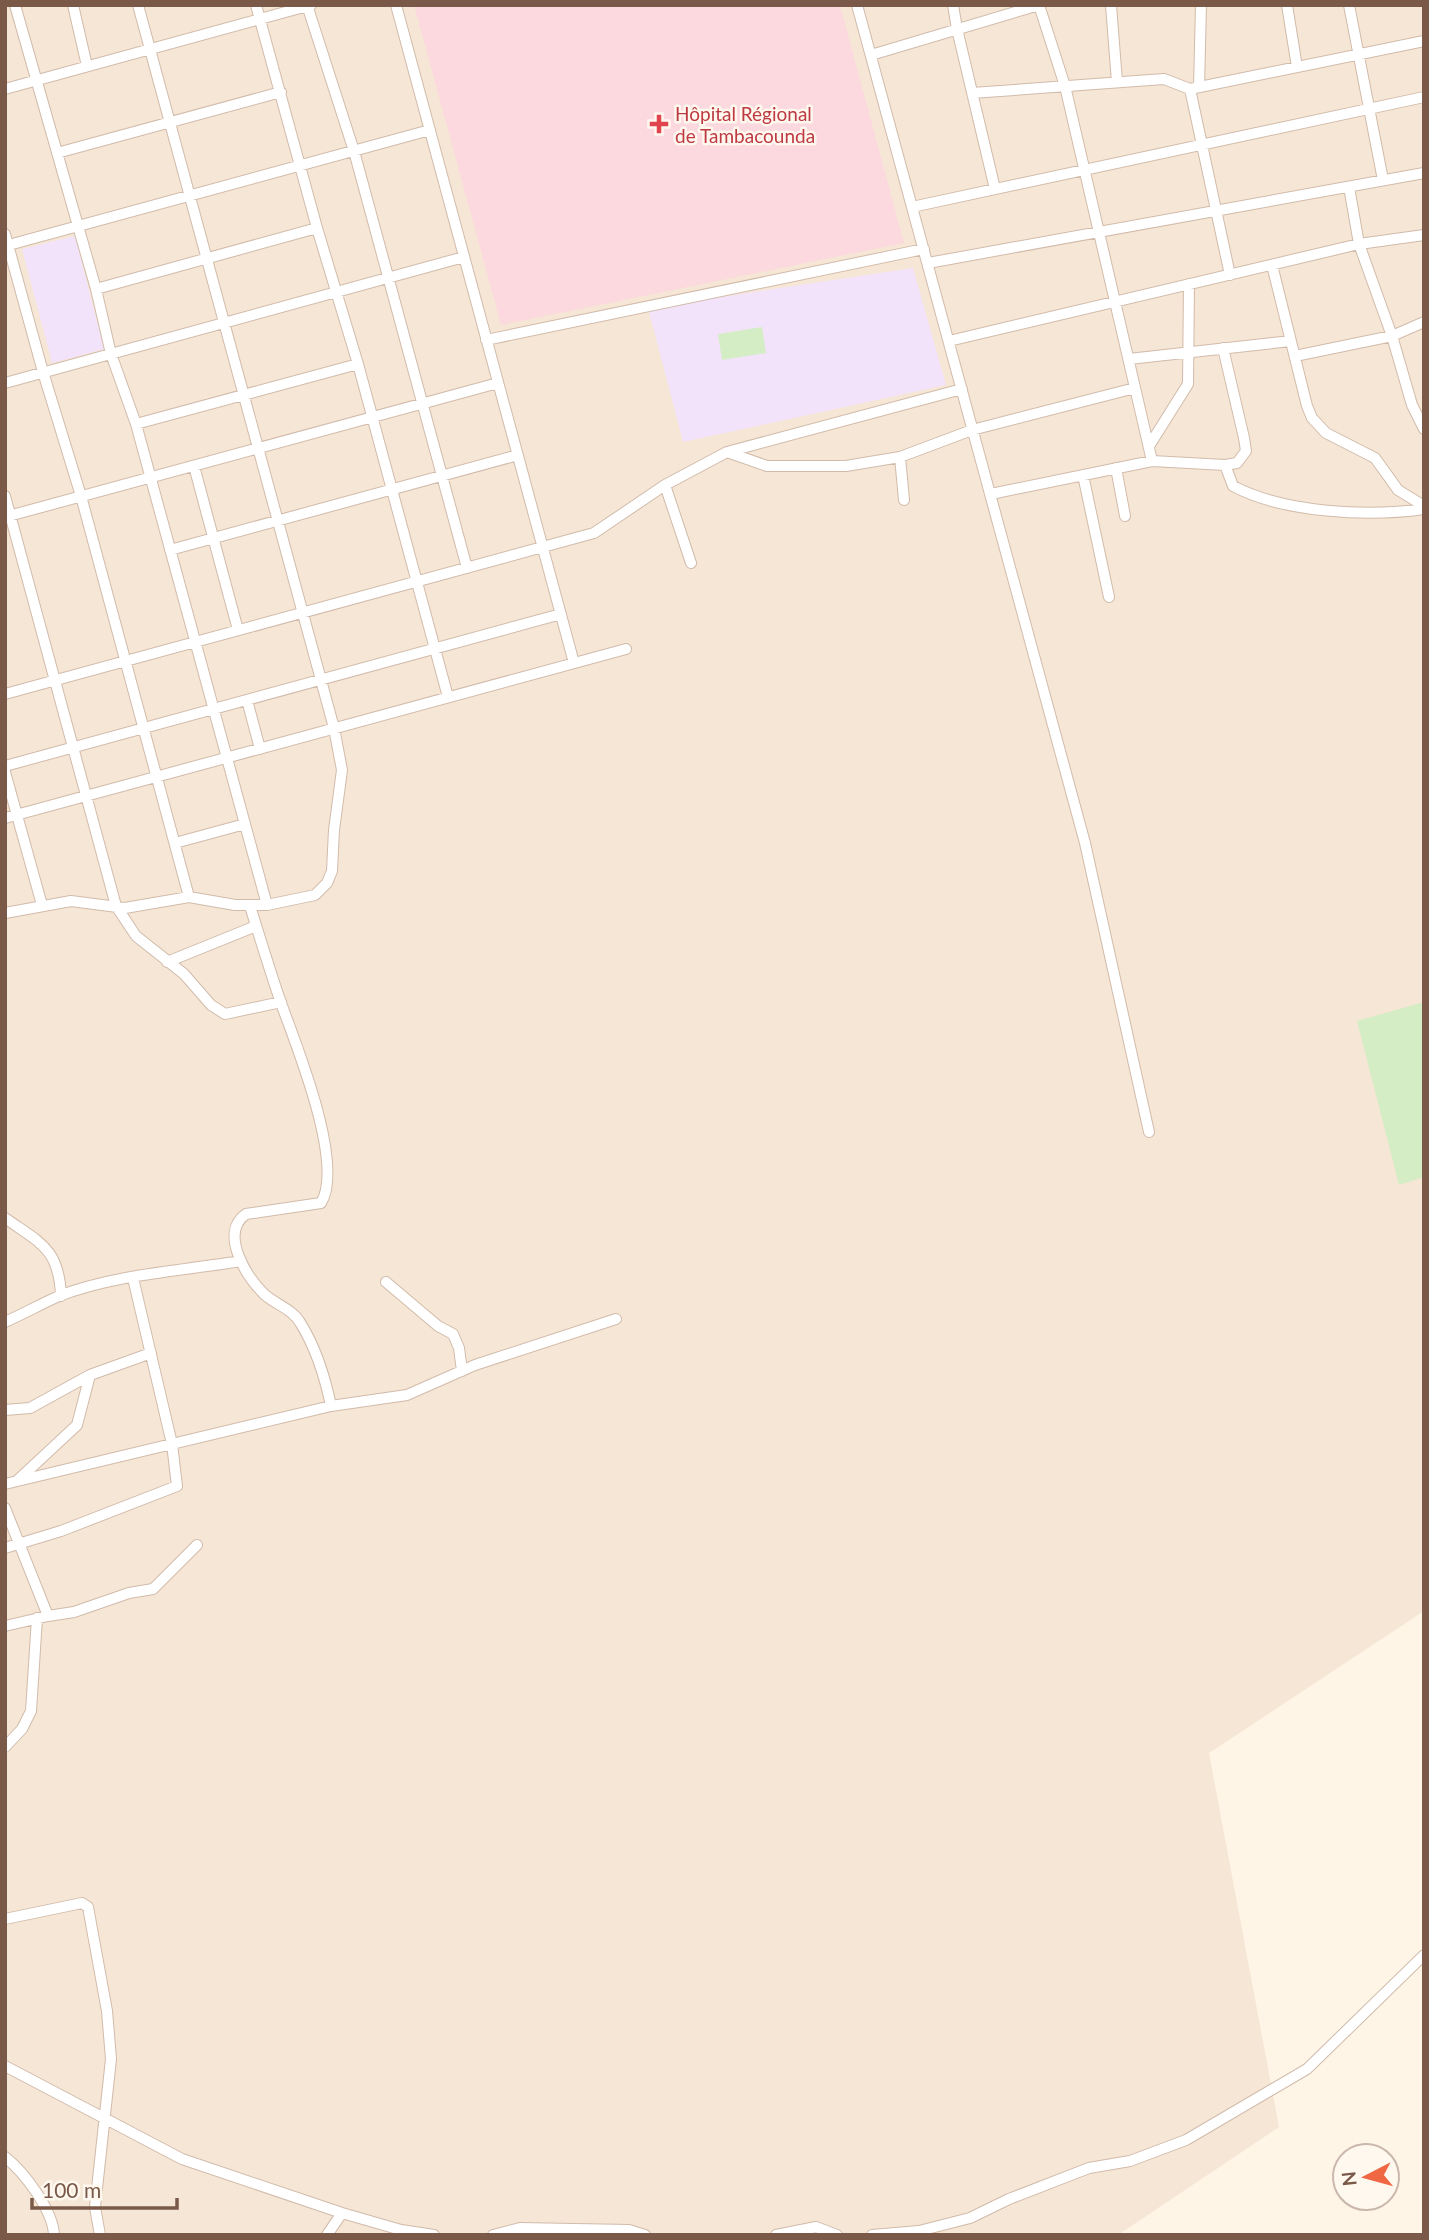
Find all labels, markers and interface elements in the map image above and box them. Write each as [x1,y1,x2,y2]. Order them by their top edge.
place label: Hôpital Régional de Tambacounda [675,102,815,147]
marker: Hôpital Régional de Tambacounda [649,114,669,134]
north arrow [1331,2142,1401,2212]
scale bar [32,2166,177,2210]
text: N [1336,2170,1361,2187]
text: 100 m [42,2177,101,2202]

